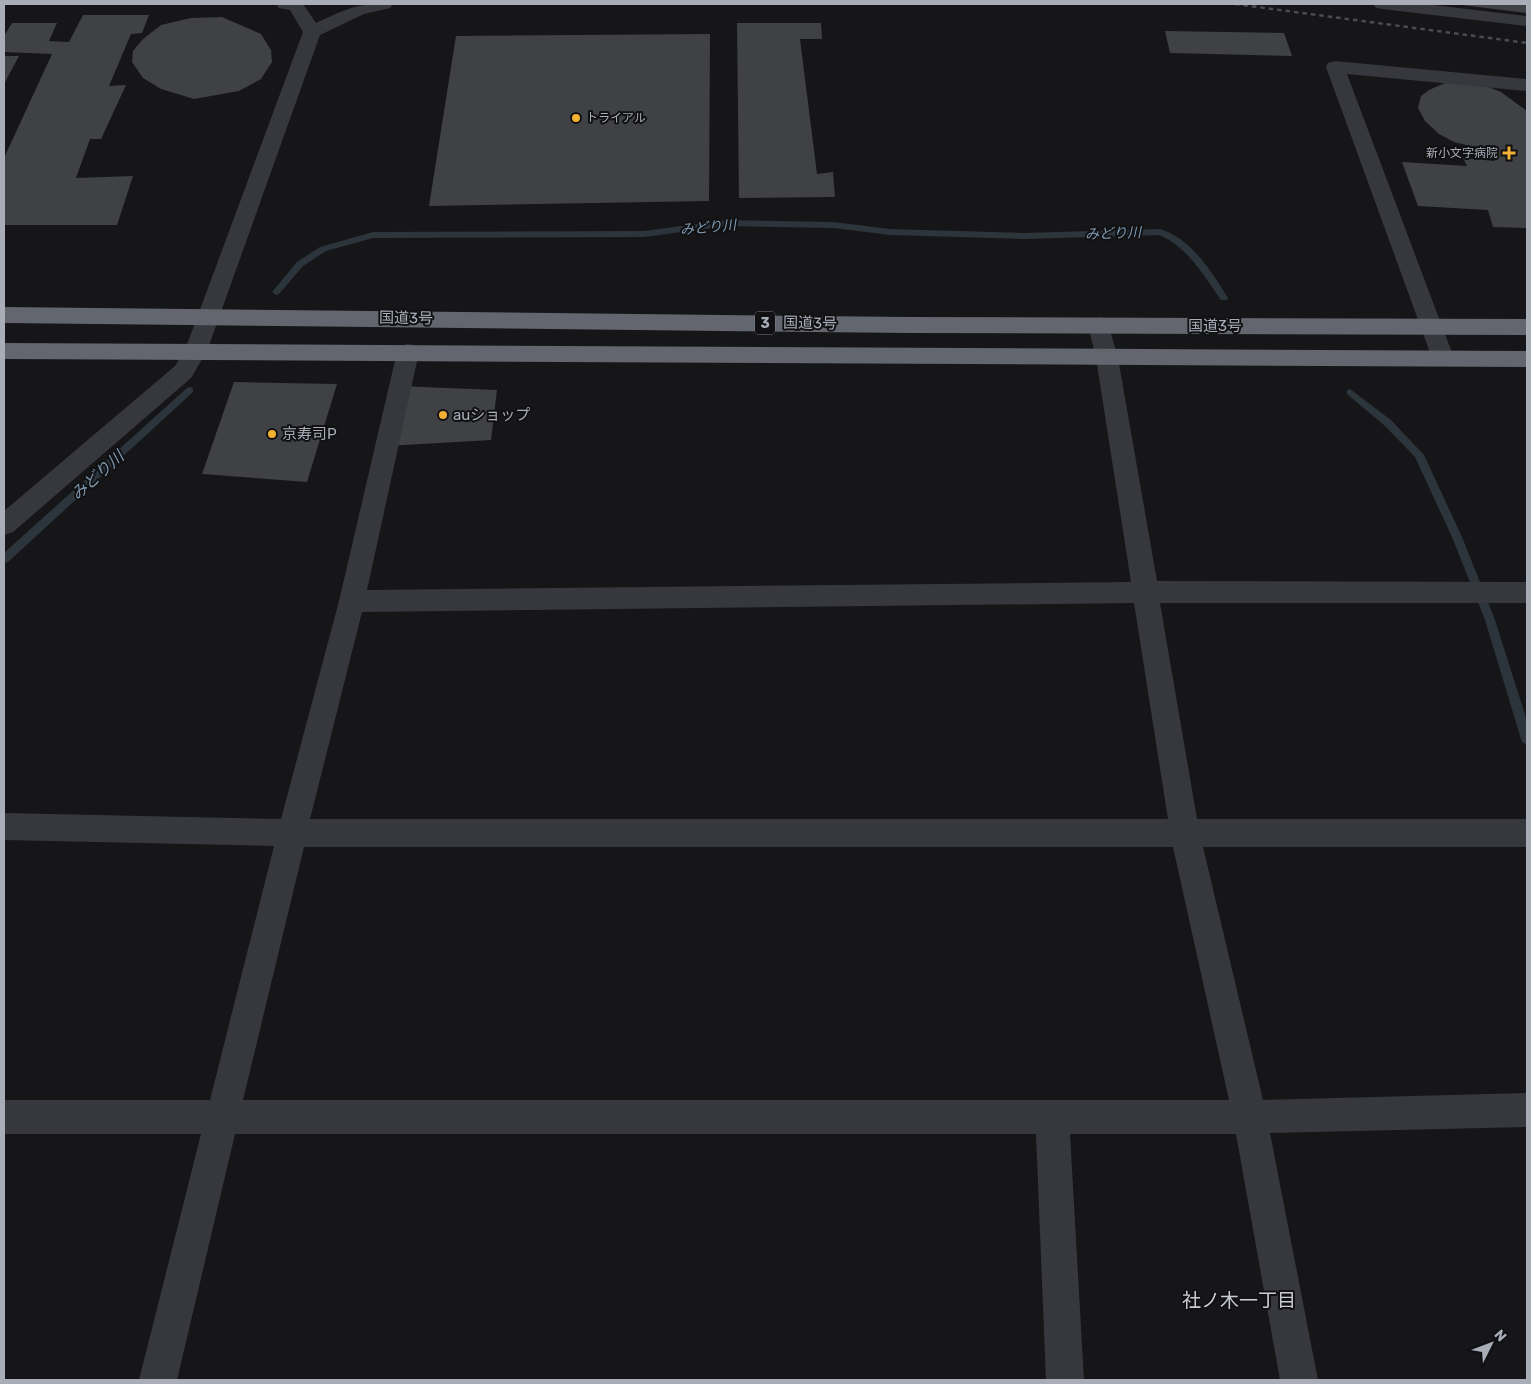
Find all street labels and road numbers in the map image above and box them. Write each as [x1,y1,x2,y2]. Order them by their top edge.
street label: 国道3号 [379,309,433,327]
road number: 3 [755,312,775,334]
street label: 国道3号 [783,314,837,332]
street label: 国道3号 [1188,317,1242,335]

